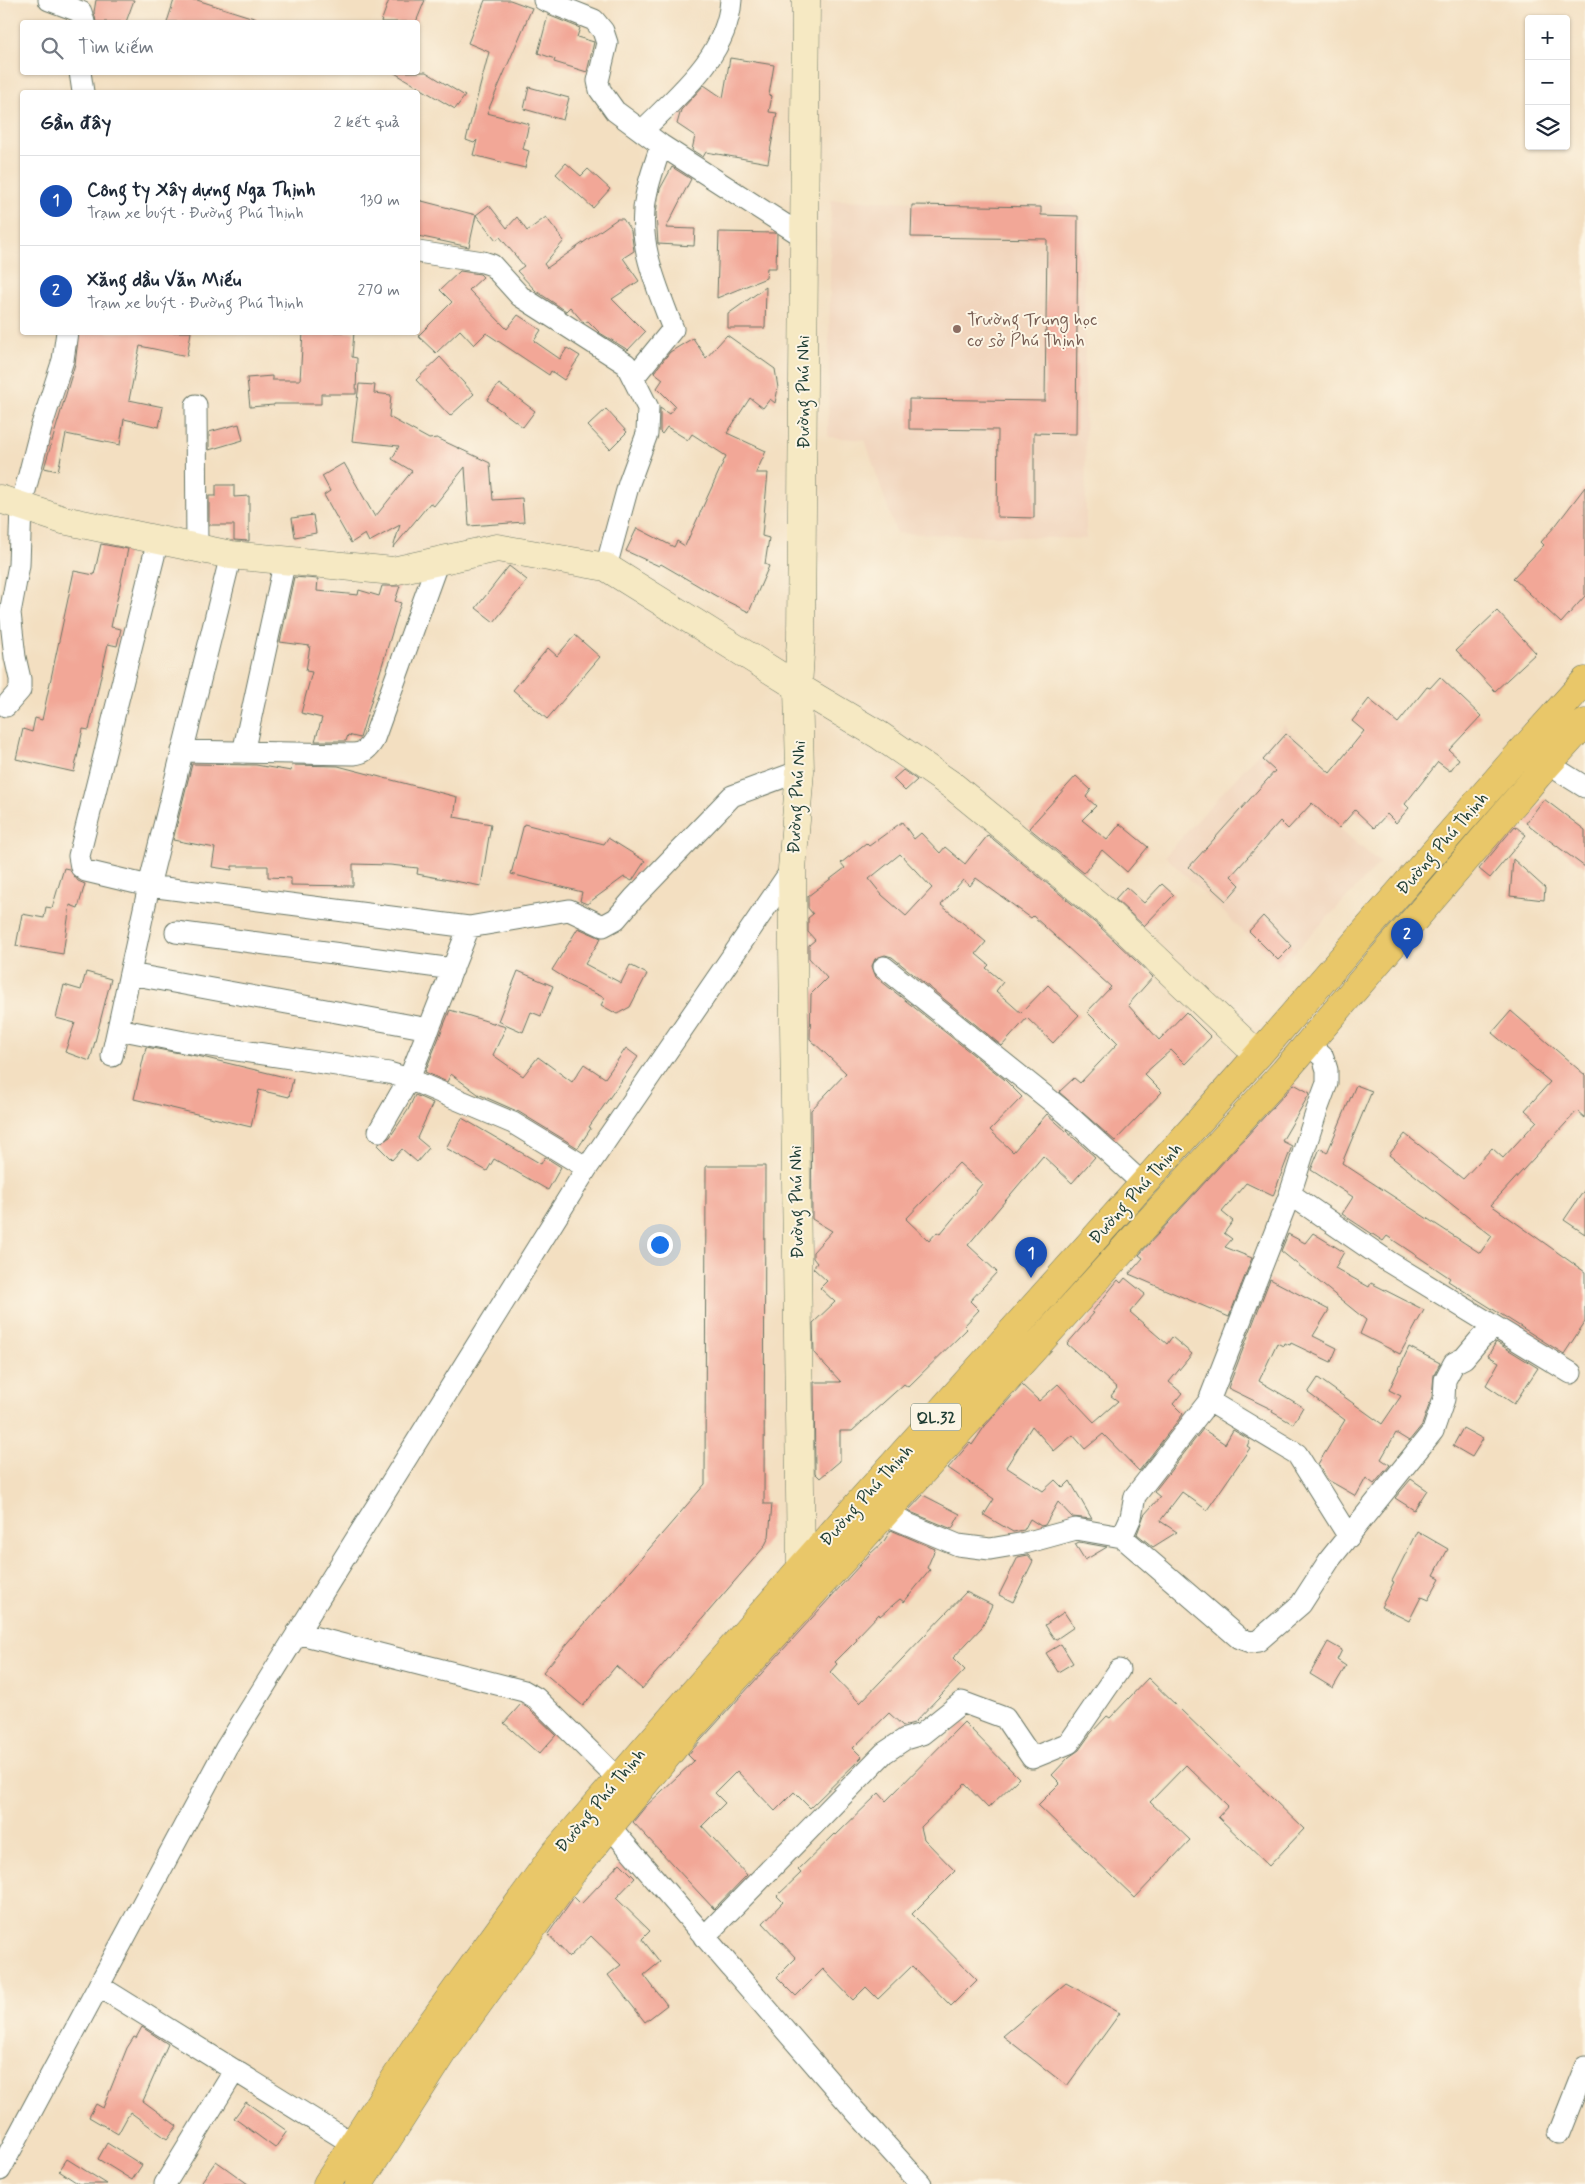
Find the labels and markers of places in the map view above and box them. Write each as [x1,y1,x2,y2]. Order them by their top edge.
place label: Trường Trung học cơ sở Phú Thịnh [967,308,1097,353]
marker: Trường Trung học cơ sở Phú Thịnh [951,323,963,335]
pin: 2 [1391,918,1423,959]
pin: 1 [1015,1237,1047,1278]

